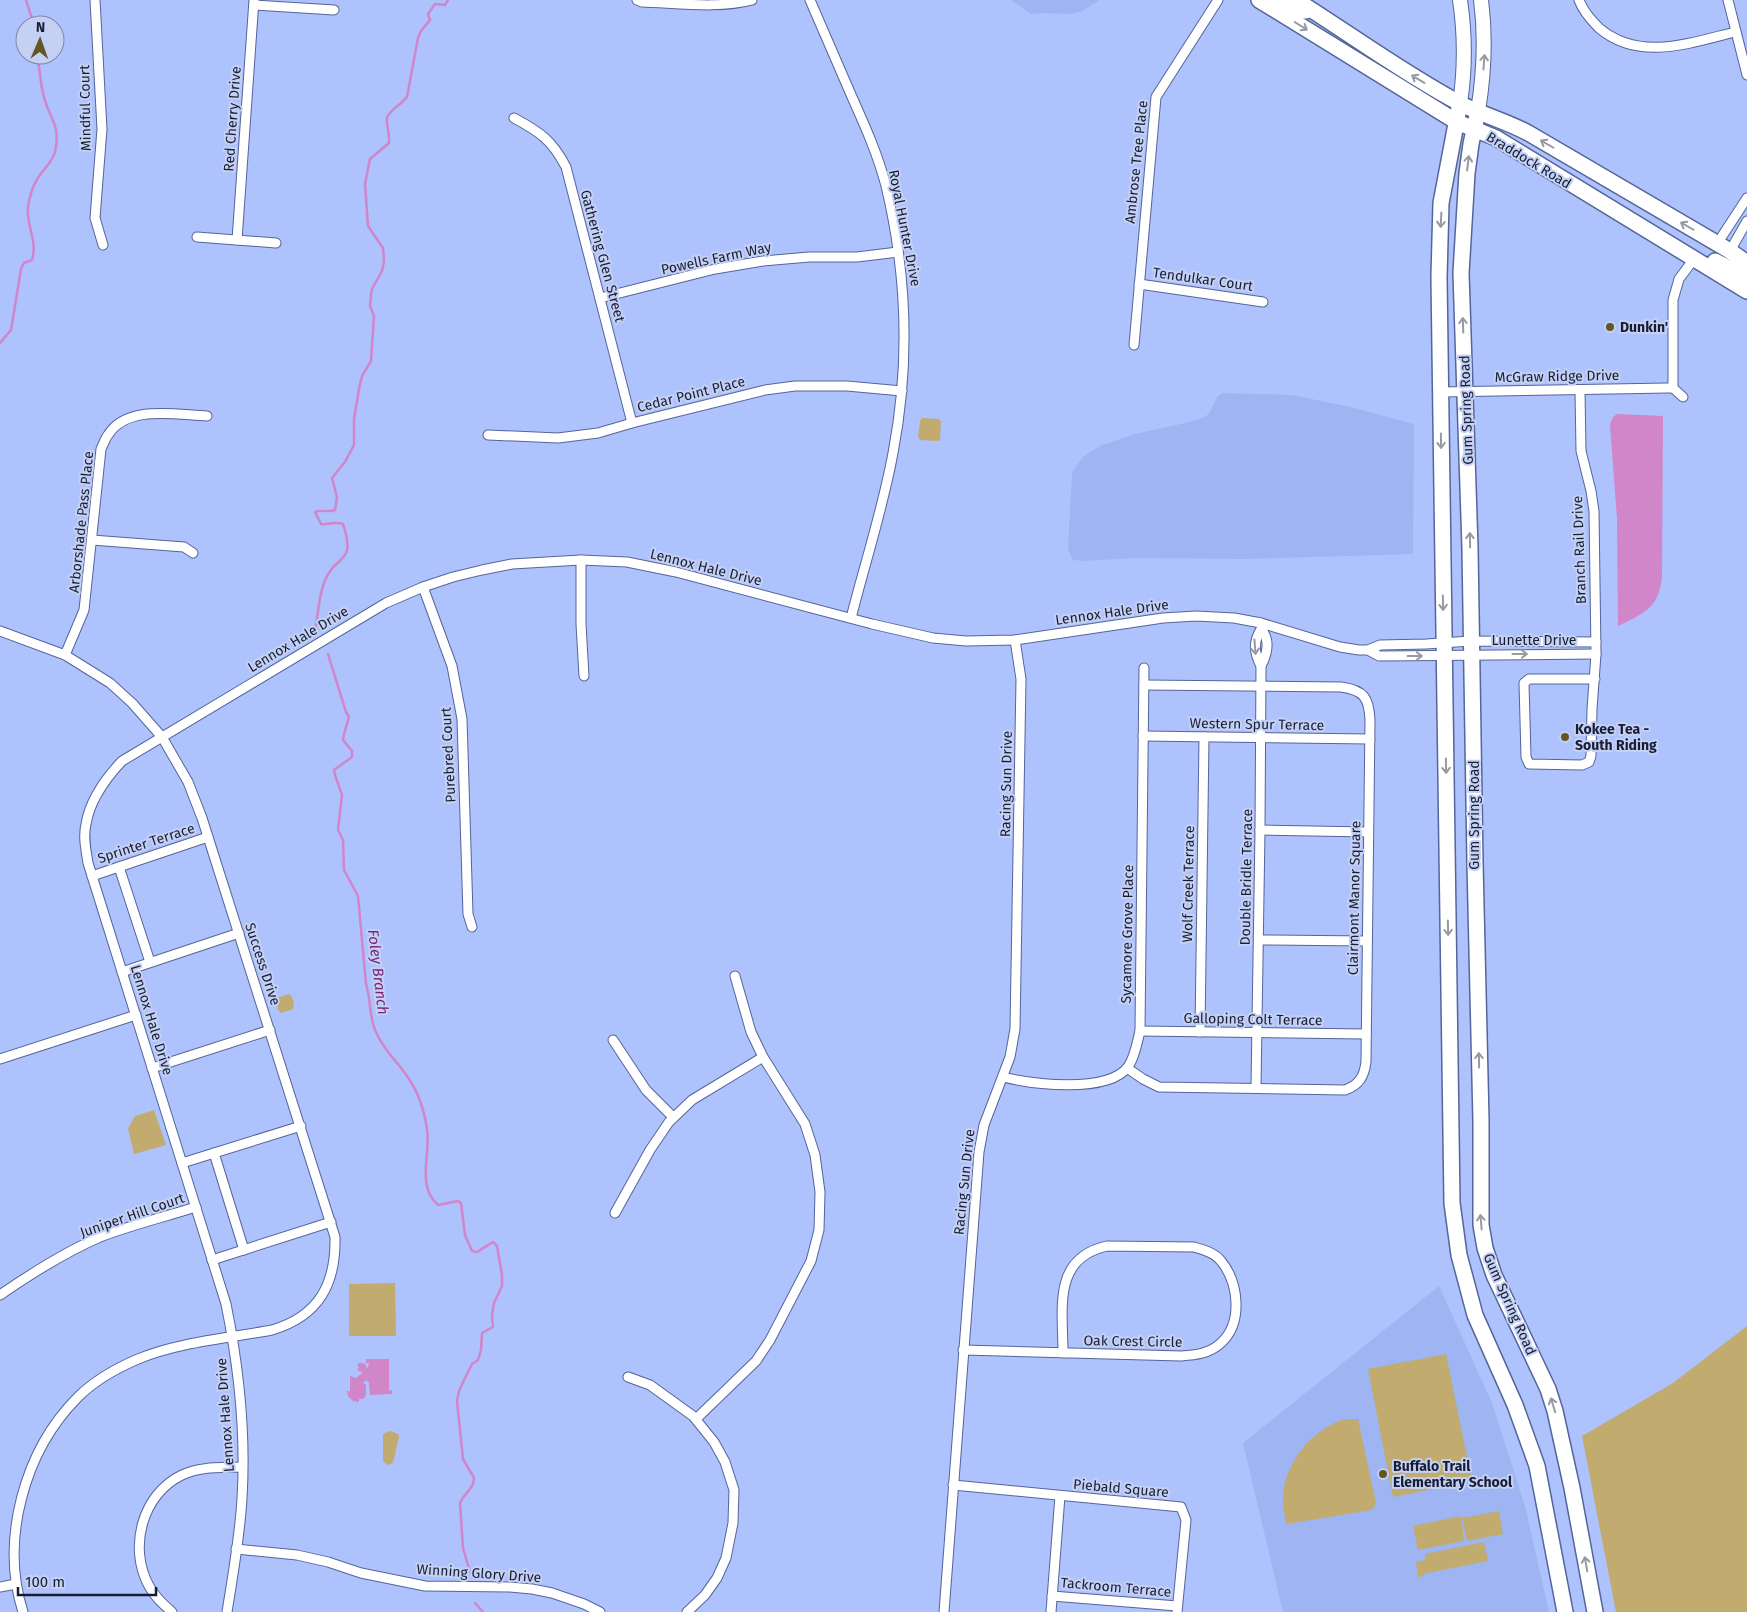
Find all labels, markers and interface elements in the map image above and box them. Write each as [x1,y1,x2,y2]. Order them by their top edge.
north arrow [15,15,65,65]
text: N [35,19,45,36]
one-way arrow [1293,22,1307,32]
one-way arrow [1479,55,1488,71]
street label: Mindful Court [76,64,95,151]
street label: Red Cherry Drive [220,66,245,172]
one-way arrow [1412,73,1426,83]
street label: Ambrose Tree Place [1122,100,1151,225]
street label: Braddock Road [1483,128,1574,192]
one-way arrow [1541,139,1555,149]
one-way arrow [1463,155,1473,171]
street label: Royal Hunter Drive [885,168,924,288]
street label: Gathering Glen Street [577,188,629,325]
one-way arrow [1436,212,1445,228]
one-way arrow [1681,221,1695,231]
street label: Powells Farm Way [659,238,773,278]
street label: Tendulkar Court [1152,264,1255,295]
one-way arrow [1458,317,1468,334]
place label: Dunkin' [1620,319,1668,336]
marker: Dunkin' [1604,321,1616,333]
street label: Gum Spring Road [1456,355,1477,465]
street label: McGraw Ridge Drive [1495,367,1619,386]
street label: Cedar Point Place [635,373,747,416]
one-way arrow [1436,432,1446,448]
street label: Arborshade Pass Place [66,450,97,594]
street label: Branch Rail Drive [1569,496,1590,604]
one-way arrow [1465,532,1475,548]
street label: Lennox Hale Drive [648,545,763,590]
one-way arrow [1438,594,1448,611]
street label: Lennox Hale Drive [1054,596,1170,629]
street label: Lennox Hale Drive [245,603,352,676]
street label: Lunette Drive [1492,632,1576,649]
one-way arrow [1251,639,1260,655]
one-way arrow [1512,649,1528,659]
one-way arrow [1407,651,1423,661]
street label: Purebred Court [437,706,459,803]
street label: Western Spur Terrace [1190,715,1324,734]
place label: Kokee Tea - South Riding [1575,721,1657,754]
street label: Racing Sun Drive [997,731,1016,837]
marker: Kokee Tea - South Riding [1559,731,1571,743]
one-way arrow [1441,757,1450,773]
street label: Gum Spring Road [1466,760,1483,870]
street label: Double Bridle Terrace [1237,809,1256,946]
street label: Sprinter Terrace [95,820,197,867]
street label: Clairmont Manor Square [1345,821,1364,975]
street label: Wolf Creek Terrace [1179,825,1198,943]
street label: Sycamore Grove Place [1118,864,1137,1004]
one-way arrow [1443,920,1453,936]
street label: Success Drive [241,921,284,1008]
water label: Foley Branch [364,928,392,1016]
street label: Lennox Hale Drive [127,963,176,1077]
street label: Galloping Colt Terrace [1183,1010,1323,1029]
one-way arrow [1474,1052,1484,1068]
street label: Racing Sun Drive [950,1128,979,1236]
street label: Juniper Hill Court [78,1189,188,1241]
one-way arrow [1476,1215,1486,1231]
street label: Gum Spring Road [1480,1251,1540,1358]
street label: Oak Crest Circle [1083,1332,1182,1351]
street label: Lennox Hale Drive [213,1357,238,1473]
one-way arrow [1548,1398,1557,1413]
place label: Buffalo Trail Elementary School [1393,1458,1513,1491]
marker: Buffalo Trail Elementary School [1377,1468,1389,1480]
street label: Piebald Square [1072,1476,1169,1501]
one-way arrow [1580,1556,1590,1572]
street label: Winning Glory Drive [416,1561,542,1586]
scale bar [18,1564,155,1596]
text: 100 m [25,1573,65,1591]
street label: Tackroom Terrace [1060,1574,1172,1601]

